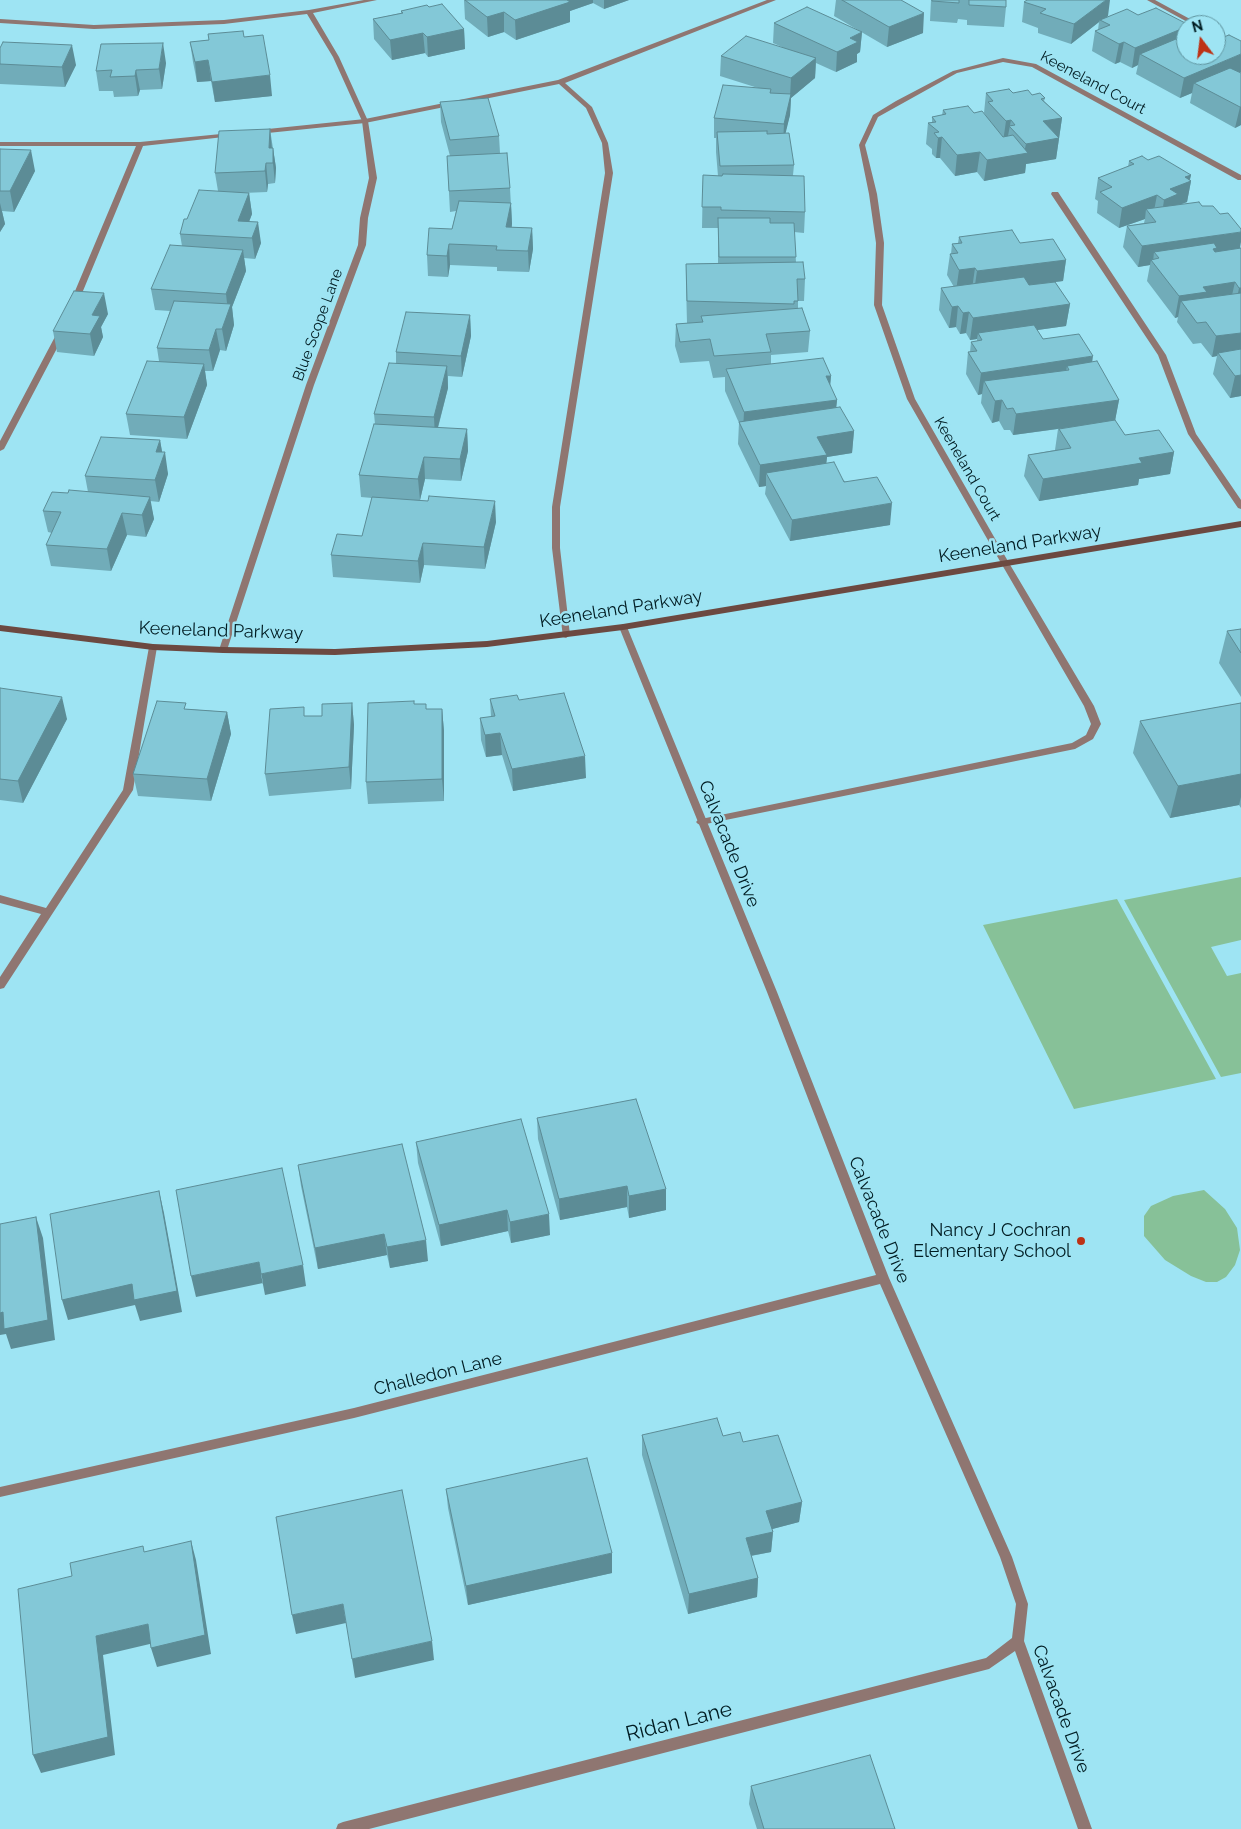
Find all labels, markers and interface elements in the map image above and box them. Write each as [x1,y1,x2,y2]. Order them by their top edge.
north arrow [1176,15,1226,65]
text: N [1190,17,1205,36]
street label: Keeneland Court [1037,48,1149,118]
street label: Blue Scope Lane [289,266,347,384]
street label: Keeneland Court [930,414,1004,524]
street label: Keeneland Parkway [937,520,1103,568]
street label: Keeneland Parkway [538,585,704,633]
street label: Keeneland Parkway [138,617,304,645]
street label: Calvacade Drive [694,777,764,911]
street label: Calvacade Drive [844,1153,914,1287]
place label: Nancy J Cochran Elementary School [913,1220,1071,1262]
marker: Nancy J Cochran Elementary School [1075,1235,1087,1247]
street label: Challedon Lane [372,1348,504,1400]
street label: Calvacade Drive [1028,1642,1094,1776]
street label: Ridan Lane [623,1697,735,1747]

